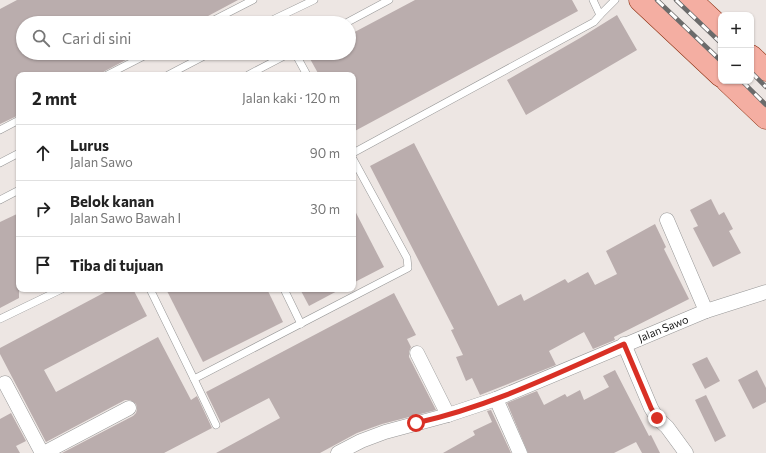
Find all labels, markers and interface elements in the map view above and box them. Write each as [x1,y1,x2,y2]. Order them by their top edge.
map controls [718,12,754,84]
button: + [718,12,754,48]
search box [16,16,356,60]
icon: search [30,27,52,49]
text: Cari di sini [62,29,131,47]
button: − [718,48,754,84]
text: 2 mnt [32,88,77,109]
text: Jalan kaki · 120 m [242,90,340,106]
text: Lurus [70,136,109,154]
icon: ahead [32,142,54,164]
text: 90 m [310,145,340,161]
text: Jalan Sawo [70,154,133,170]
text: Belok kanan [70,192,154,210]
icon: right [32,198,54,220]
text: 30 m [310,201,340,217]
text: Jalan Sawo Bawah I [70,210,181,226]
icon: arrive [32,254,54,276]
text: Tiba di tujuan [70,256,164,274]
street label: Jalan Sawo [636,312,691,345]
route end [648,409,666,427]
route start [407,414,425,432]

